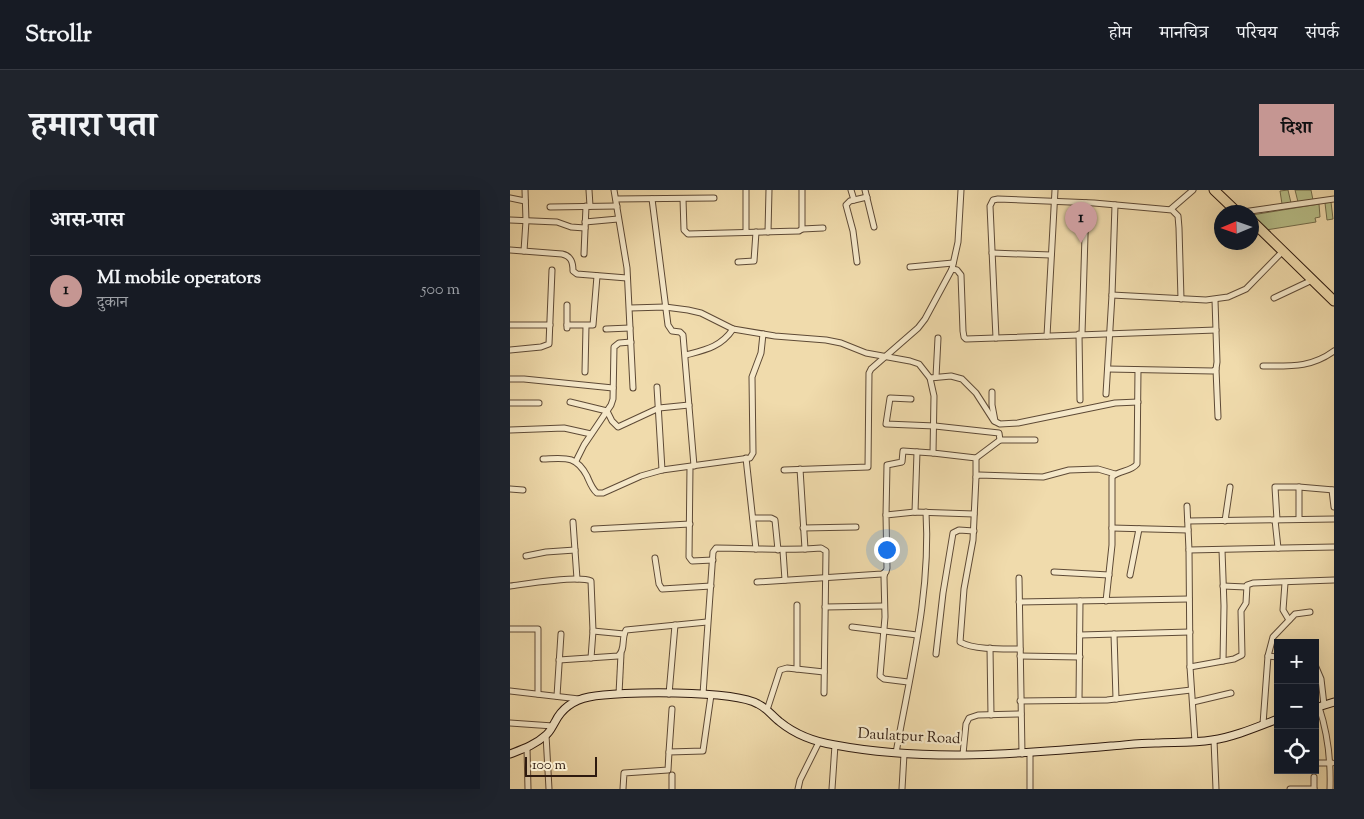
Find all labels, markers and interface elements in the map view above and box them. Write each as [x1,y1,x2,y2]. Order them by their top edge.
text: Strollr [25,18,92,52]
text: होम [1109,21,1132,47]
text: मानचित्र [1160,21,1208,47]
text: परिचय [1236,21,1277,47]
text: संपर्क [1305,21,1339,47]
text: हमारा पता [30,102,157,153]
button: दिशा [1259,104,1334,156]
pin: 1 [1065,202,1097,243]
north arrow [1214,205,1259,250]
text: आस-पास [50,206,124,236]
text: MI mobile operators [97,265,261,292]
text: 1 [63,279,69,302]
text: 500 m [421,279,460,302]
text: दुकान [97,292,128,315]
your location [874,537,900,563]
map controls [1274,639,1319,774]
button: + [1274,639,1319,684]
button: − [1274,684,1319,729]
street label: Daulatpur Road [857,724,961,750]
button: locate [1274,729,1319,774]
scale bar [525,754,598,777]
text: 100 m [532,756,566,776]

